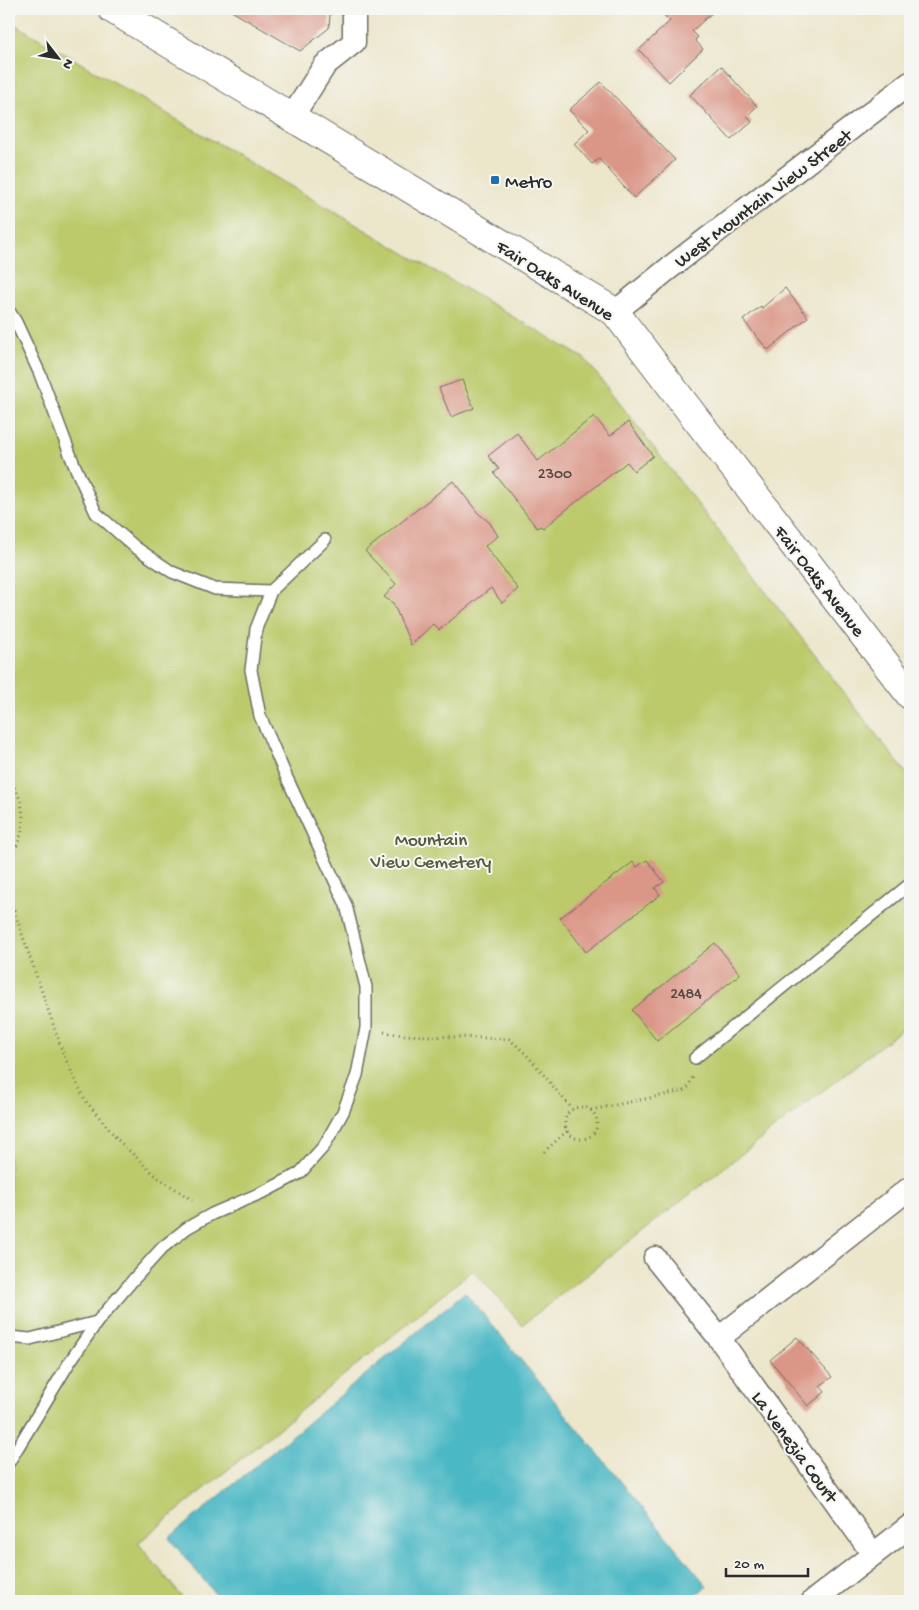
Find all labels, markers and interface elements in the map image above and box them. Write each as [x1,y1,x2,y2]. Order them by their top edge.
north arrow [32,32,82,82]
text: N [57,55,77,72]
street label: West Mountain View Street [671,124,859,274]
place label: Metro [505,172,552,195]
marker: Metro [489,174,501,186]
street label: Fair Oaks Avenue [490,236,618,328]
house number: 2300 [538,466,572,485]
street label: Fair Oaks Avenue [767,521,869,642]
park label: Mountain View Cemetery [370,830,492,875]
house number: 2484 [670,986,702,1005]
street label: La Venezia Court [745,1388,843,1510]
scale bar [726,1545,809,1577]
text: 20 m [734,1556,764,1574]

